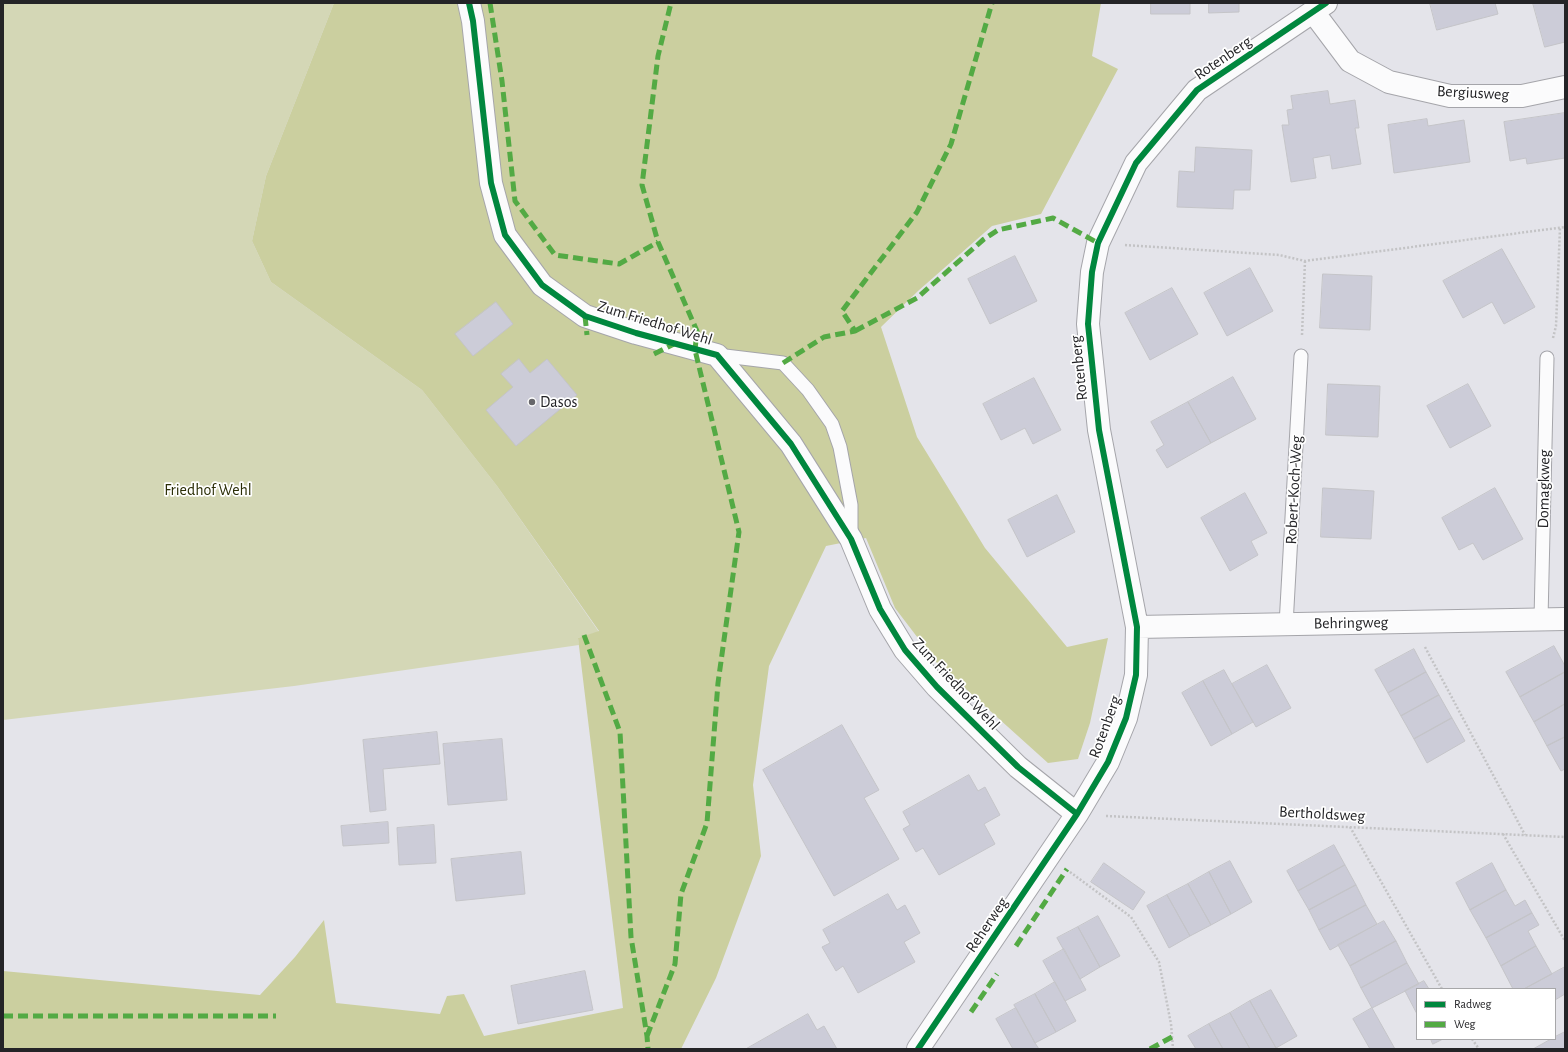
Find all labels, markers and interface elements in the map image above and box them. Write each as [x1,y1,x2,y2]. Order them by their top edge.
street label: Rotenberg [1191,32,1255,84]
street label: Bergiusweg [1436,82,1510,104]
street label: Zum Friedhof Wehl [595,296,715,350]
street label: Rotenberg [1066,335,1092,401]
place label: Dasos [540,392,577,412]
marker: Dasos [527,397,537,407]
street label: Robert-Koch-Weg [1282,435,1306,545]
street label: Domagkweg [1534,449,1554,529]
park label: Friedhof Wehl [164,480,252,500]
street label: Behringweg [1314,613,1388,633]
street label: Zum Friedhof Wehl [908,634,1004,734]
street label: Rotenberg [1085,693,1125,761]
street label: Bertholdsweg [1279,802,1365,826]
street label: Reherweg [962,894,1012,956]
legend [1416,988,1556,1040]
text: Radweg [1454,998,1491,1010]
text: Weg [1454,1018,1475,1030]

